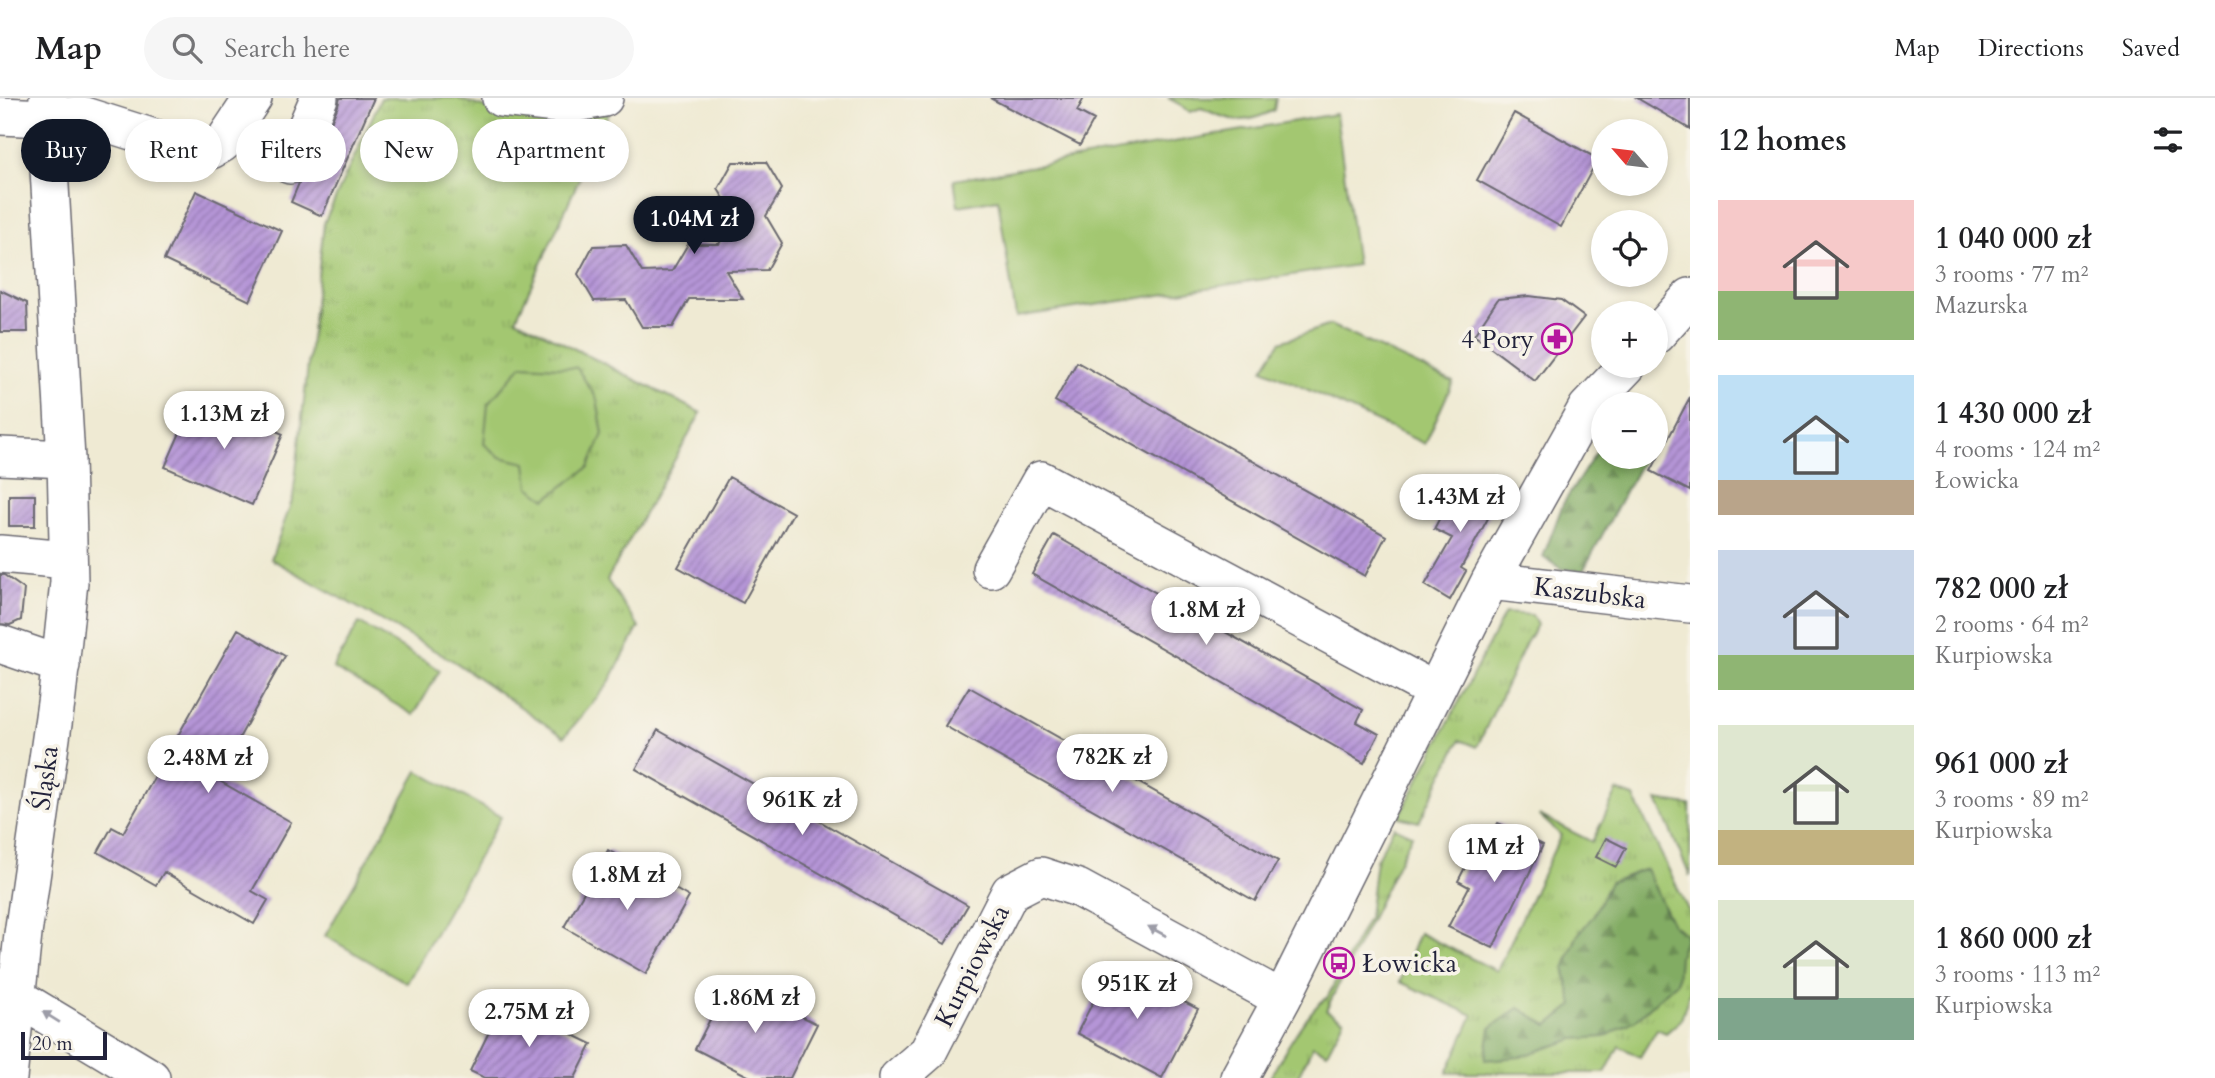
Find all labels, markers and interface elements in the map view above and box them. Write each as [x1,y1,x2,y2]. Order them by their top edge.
search box [144,17,634,80]
text: Map [35,26,102,71]
icon: search [168,29,206,67]
text: Search here [224,31,350,66]
text: Map [1894,32,1940,65]
text: Directions [1978,32,2084,65]
text: Saved [2122,32,2180,65]
chip: Buy [21,119,111,182]
chip: Rent [125,119,222,182]
chip: Filters [236,119,346,182]
chip: New [360,119,458,182]
chip: Apartment [472,119,629,182]
north arrow [1591,119,1668,196]
map controls [1591,119,1668,469]
text: 12 homes [1718,120,1847,161]
icon: filters [2149,121,2187,159]
pin: 1.04M zł [622,197,766,256]
text: 1.04M zł [649,203,739,234]
button: locate [1591,210,1668,287]
text: 1 040 000 zł [1935,218,2091,259]
icon: home [1774,228,1858,312]
text: 3 rooms · 77 m² [1935,259,2088,290]
text: Mazurska [1935,290,2028,321]
button: + [1591,301,1668,378]
place label: 4 Pory [1461,322,1534,357]
pharmacy icon: 4 Pory [1540,322,1574,356]
pin: 1.13M zł [152,392,296,451]
button: − [1591,392,1668,469]
text: 1 430 000 zł [1935,393,2091,434]
text: 1.13M zł [179,398,269,429]
icon: home [1774,403,1858,487]
text: 4 rooms · 124 m² [1935,434,2100,465]
text: Łowicka [1935,465,2019,496]
pin: 1.43M zł [1388,474,1532,534]
text: 1.43M zł [1415,481,1505,512]
text: 782 000 zł [1935,568,2068,609]
street label: Kaszubska [1532,569,1648,617]
icon: home [1774,578,1858,662]
pin: 1.8M zł [1141,588,1271,647]
text: 1.8M zł [1167,594,1245,625]
text: 2 rooms · 64 m² [1935,609,2088,640]
text: Kurpiowska [1935,640,2053,671]
pin: 782K zł [1047,734,1177,794]
pin: 2.48M zł [136,736,280,795]
text: 782K zł [1073,741,1151,772]
text: 2.48M zł [163,742,253,773]
text: 961 000 zł [1935,743,2068,784]
street label: Śląska [23,744,67,812]
icon: home [1774,753,1858,837]
pin: 961K zł [737,778,867,837]
text: 961K zł [763,784,841,815]
text: 3 rooms · 89 m² [1935,784,2088,815]
text: Kurpiowska [1935,815,2053,846]
pin: 1M zł [1445,824,1543,884]
text: 1M zł [1465,831,1523,862]
pin: 1.8M zł [562,852,692,912]
text: 1.8M zł [588,859,666,890]
street label: Kurpiowska [926,899,1018,1033]
text: 1 860 000 zł [1935,918,2091,959]
one-way arrow [1147,925,1167,937]
icon: home [1774,928,1858,1012]
bus stop icon: Łowicka [1322,946,1356,980]
place label: Łowicka [1362,946,1457,981]
text: 3 rooms · 113 m² [1935,959,2100,990]
pin: 951K zł [1072,962,1202,1021]
text: 951K zł [1098,968,1176,999]
pin: 1.86M zł [683,976,827,1035]
text: 1.86M zł [710,982,800,1013]
pin: 2.75M zł [457,990,601,1049]
text: Kurpiowska [1935,990,2053,1021]
text: 2.75M zł [484,996,574,1027]
one-way arrow [42,1010,61,1023]
scale bar [21,1029,107,1061]
text: 20 m [32,1031,73,1057]

